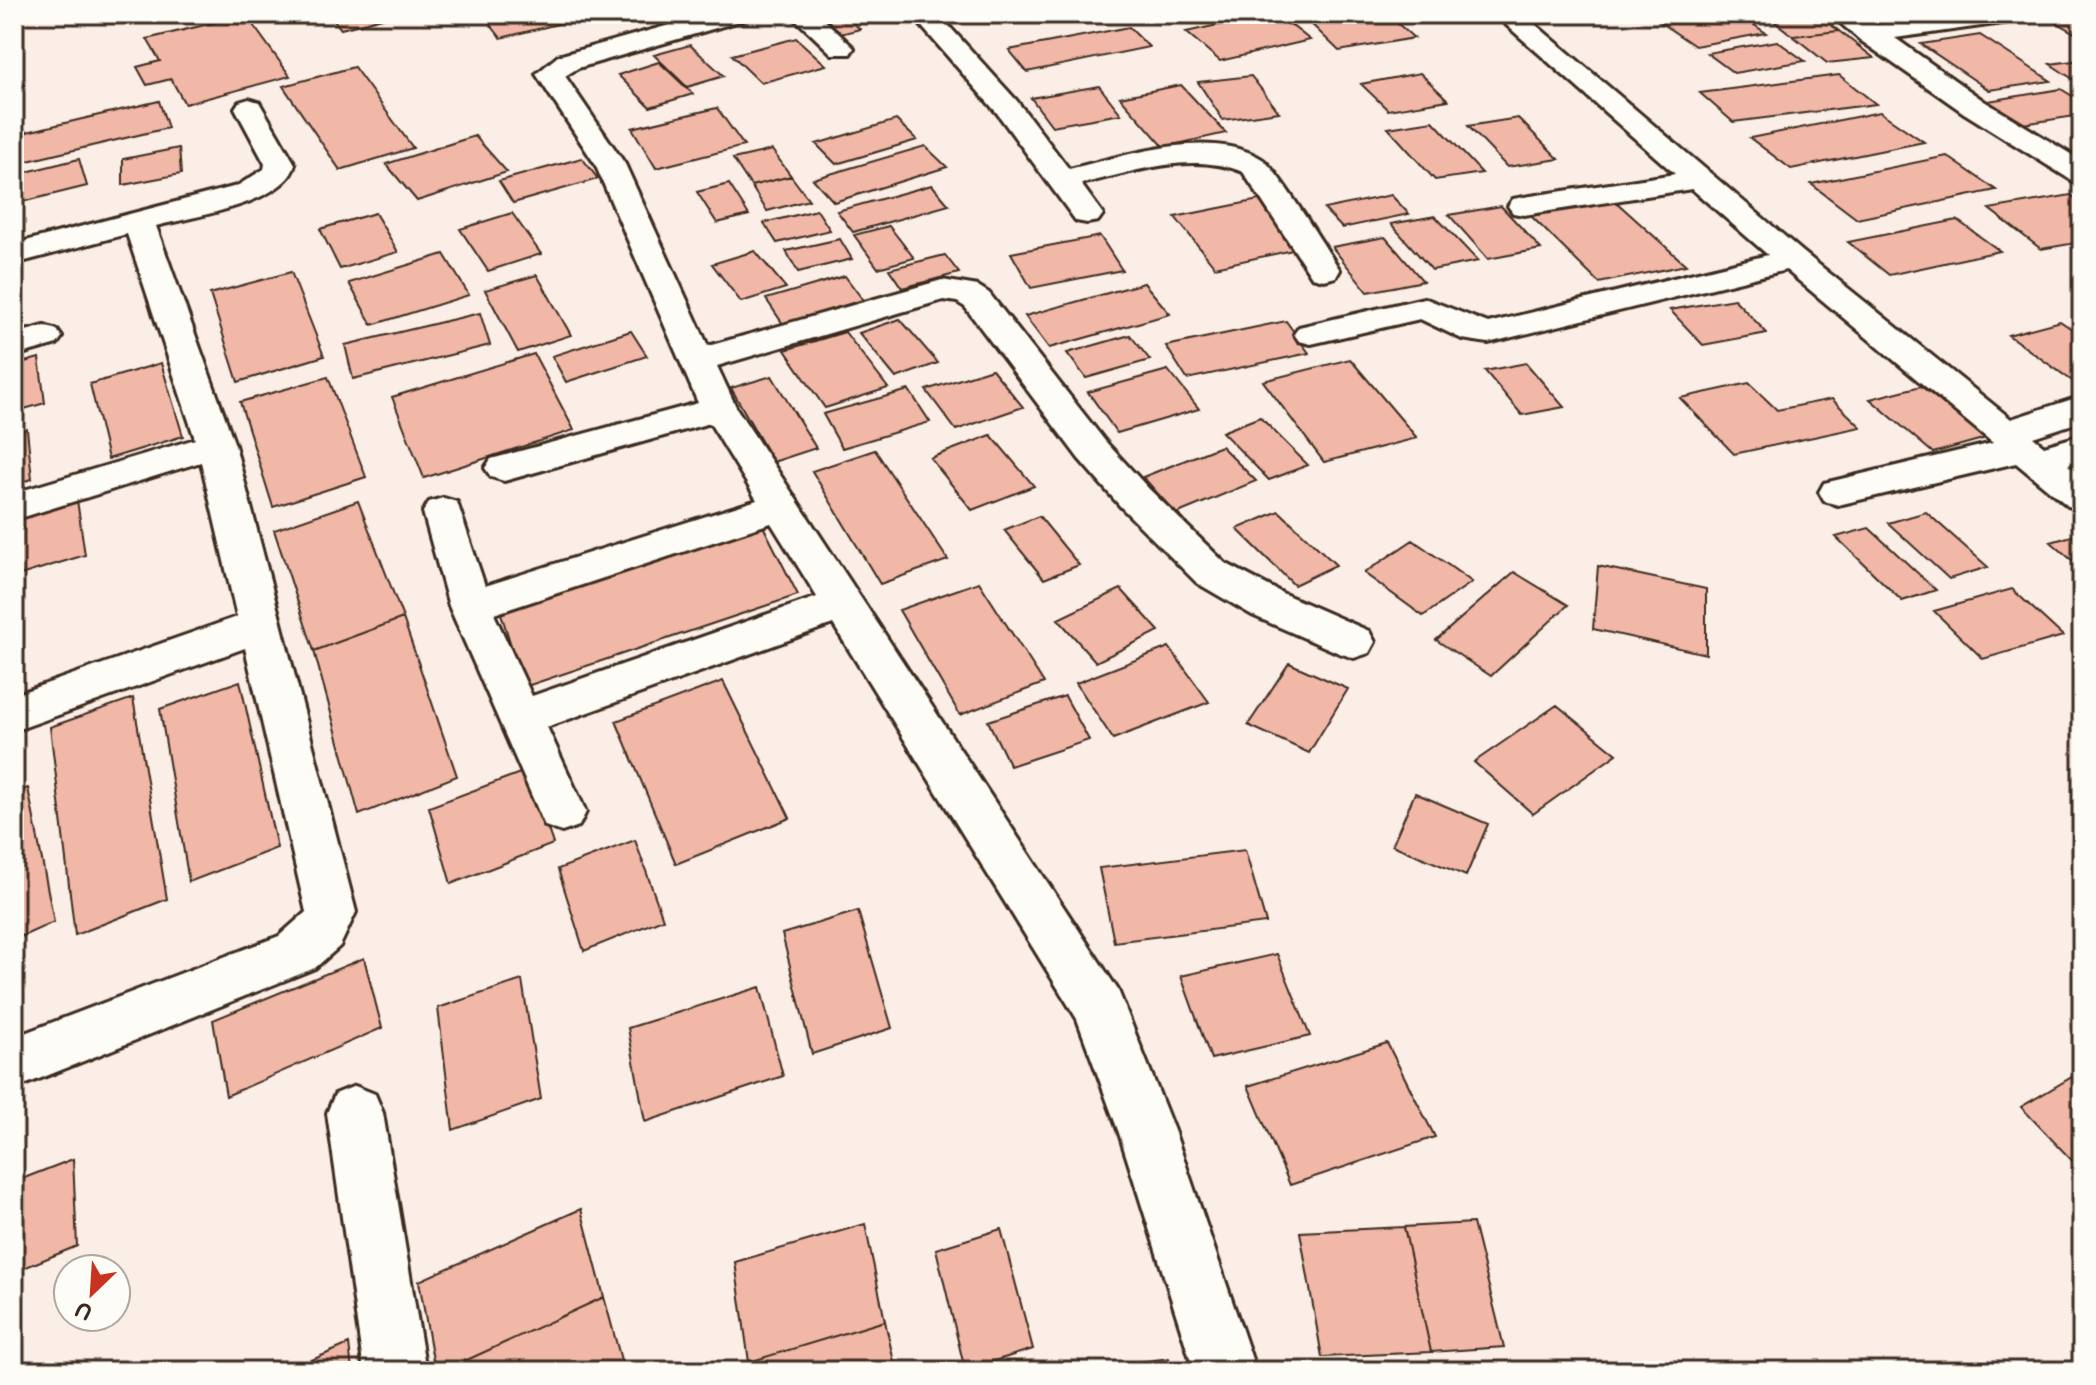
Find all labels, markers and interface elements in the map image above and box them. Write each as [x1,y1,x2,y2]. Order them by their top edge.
north arrow [52,1253,132,1333]
text: U [71,1294,97,1325]

